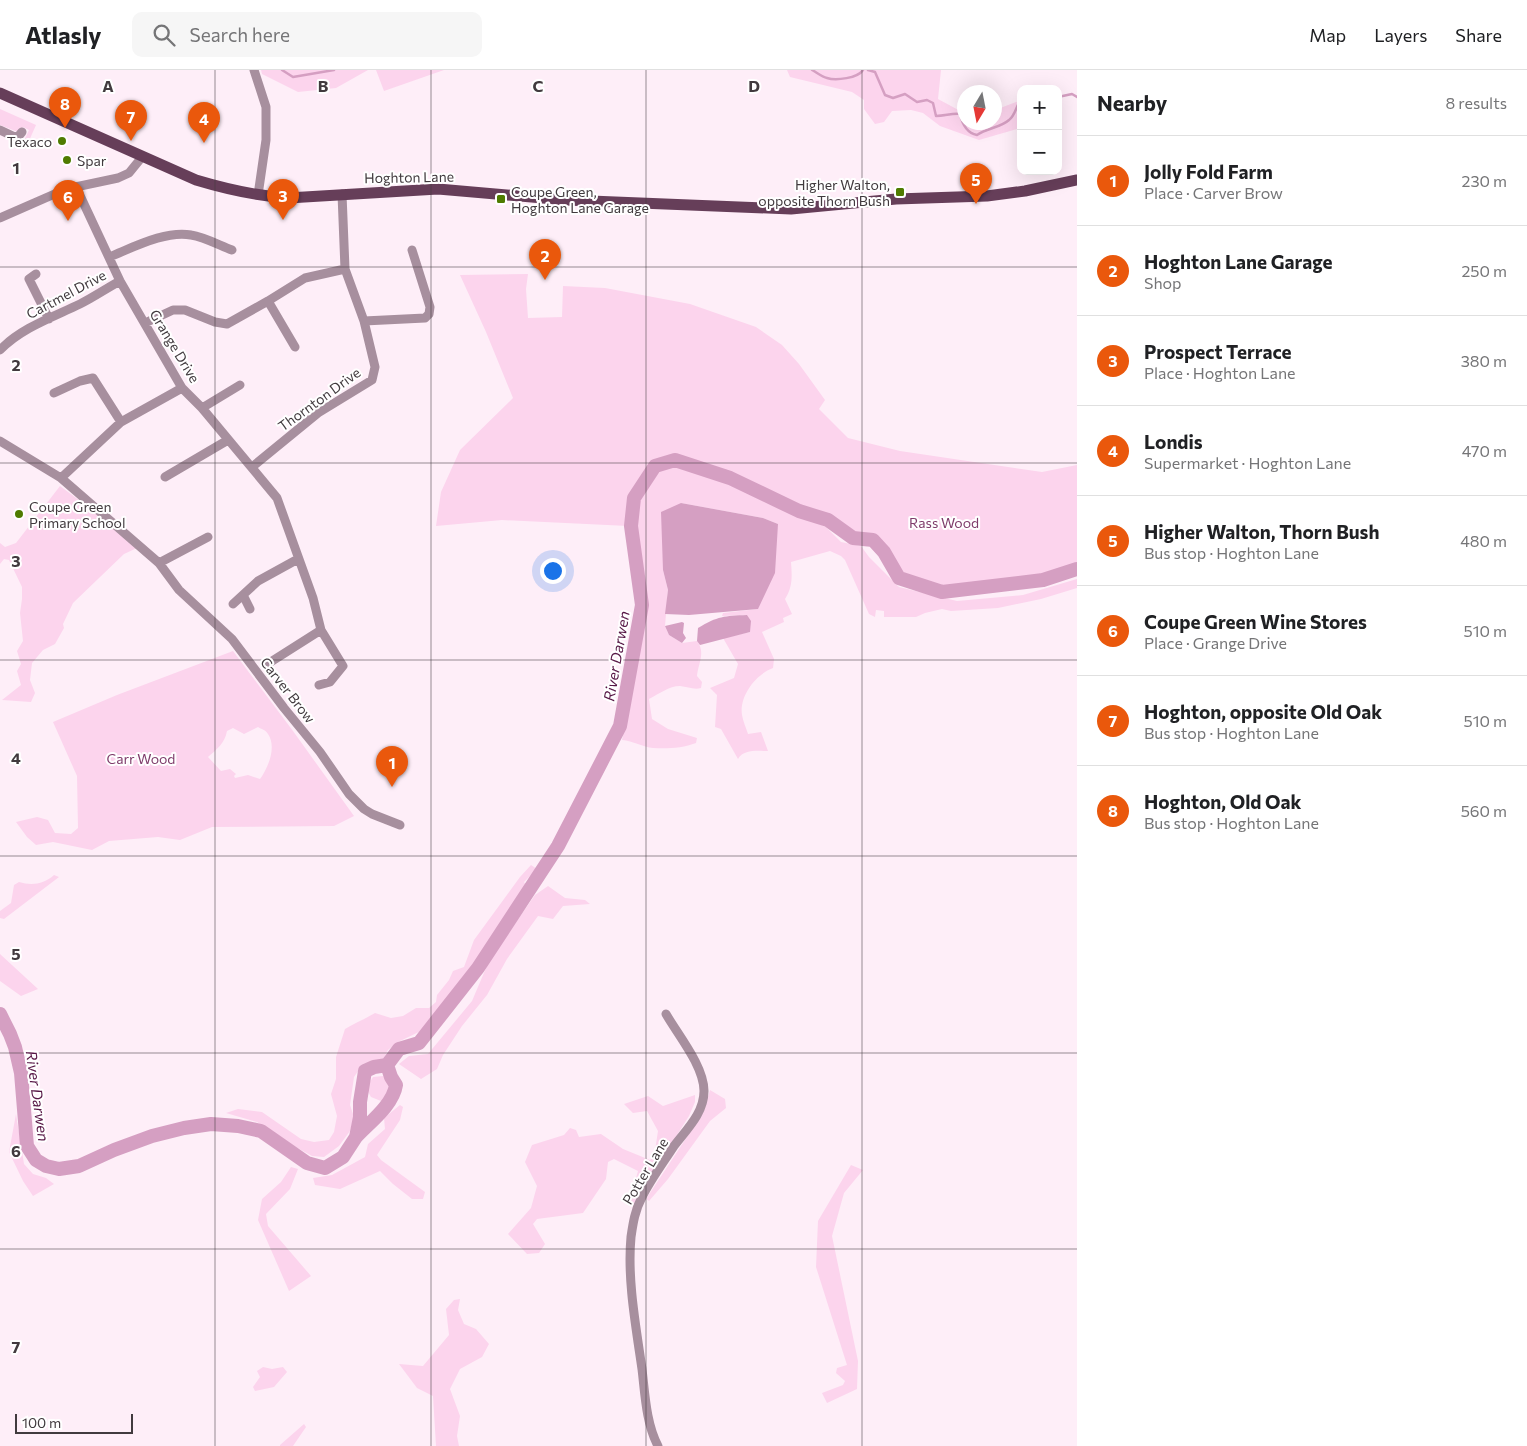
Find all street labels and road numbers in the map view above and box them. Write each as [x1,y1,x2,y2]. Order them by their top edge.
street label: Hoghton Lane [364,168,454,186]
street label: Cartmel Drive [23,266,109,322]
street label: Grange Drive [146,306,204,386]
street label: Thornton Drive [275,363,363,435]
street label: Carver Brow [257,654,319,726]
street label: Potter Lane [619,1135,671,1207]

